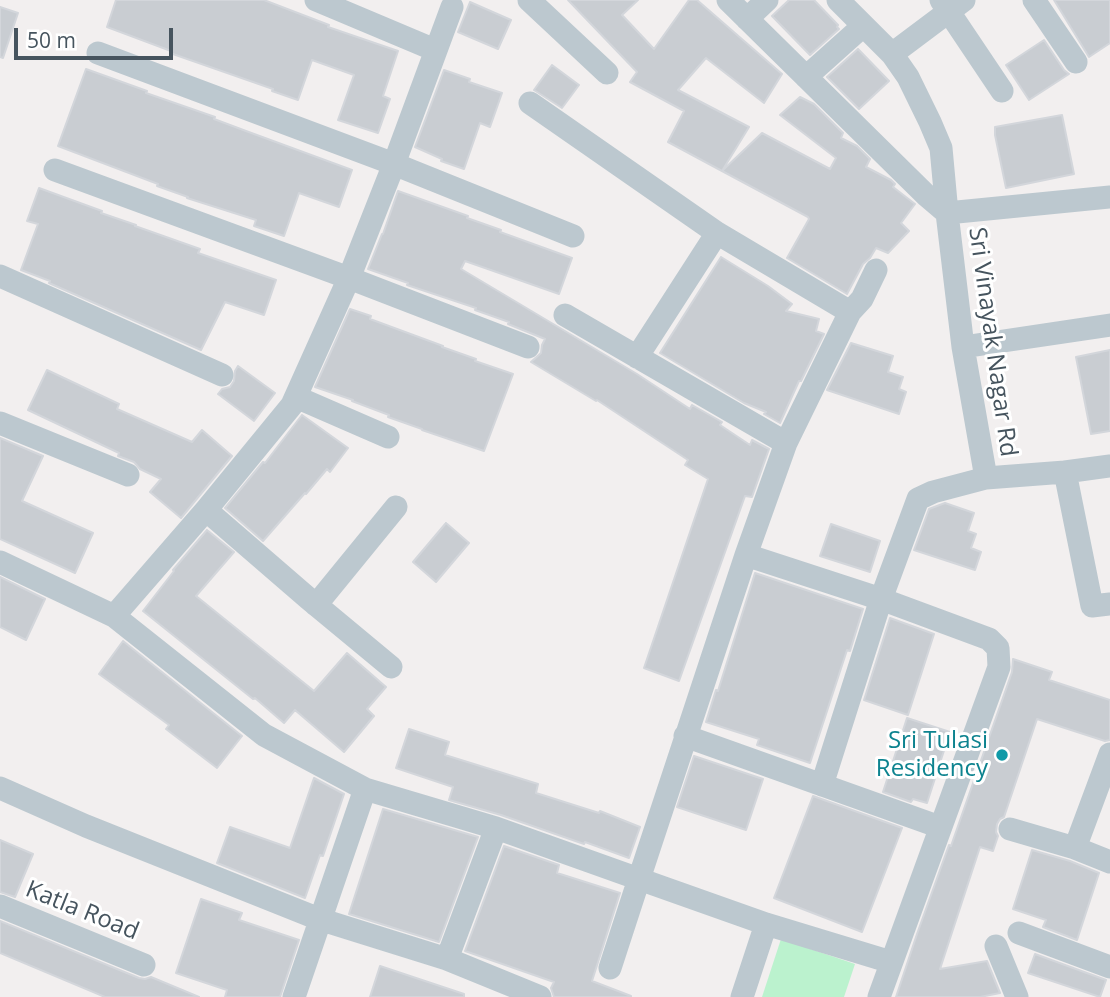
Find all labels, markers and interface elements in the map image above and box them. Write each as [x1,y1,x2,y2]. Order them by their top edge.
scale bar [18,14,177,58]
text: 50 m [27,26,76,54]
street label: Sri Vinayak Nagar Rd [962,226,1022,458]
place label: Sri Tulasi Residency [876,727,988,783]
marker: Sri Tulasi Residency [994,747,1010,763]
street label: Katla Road [21,875,143,947]

